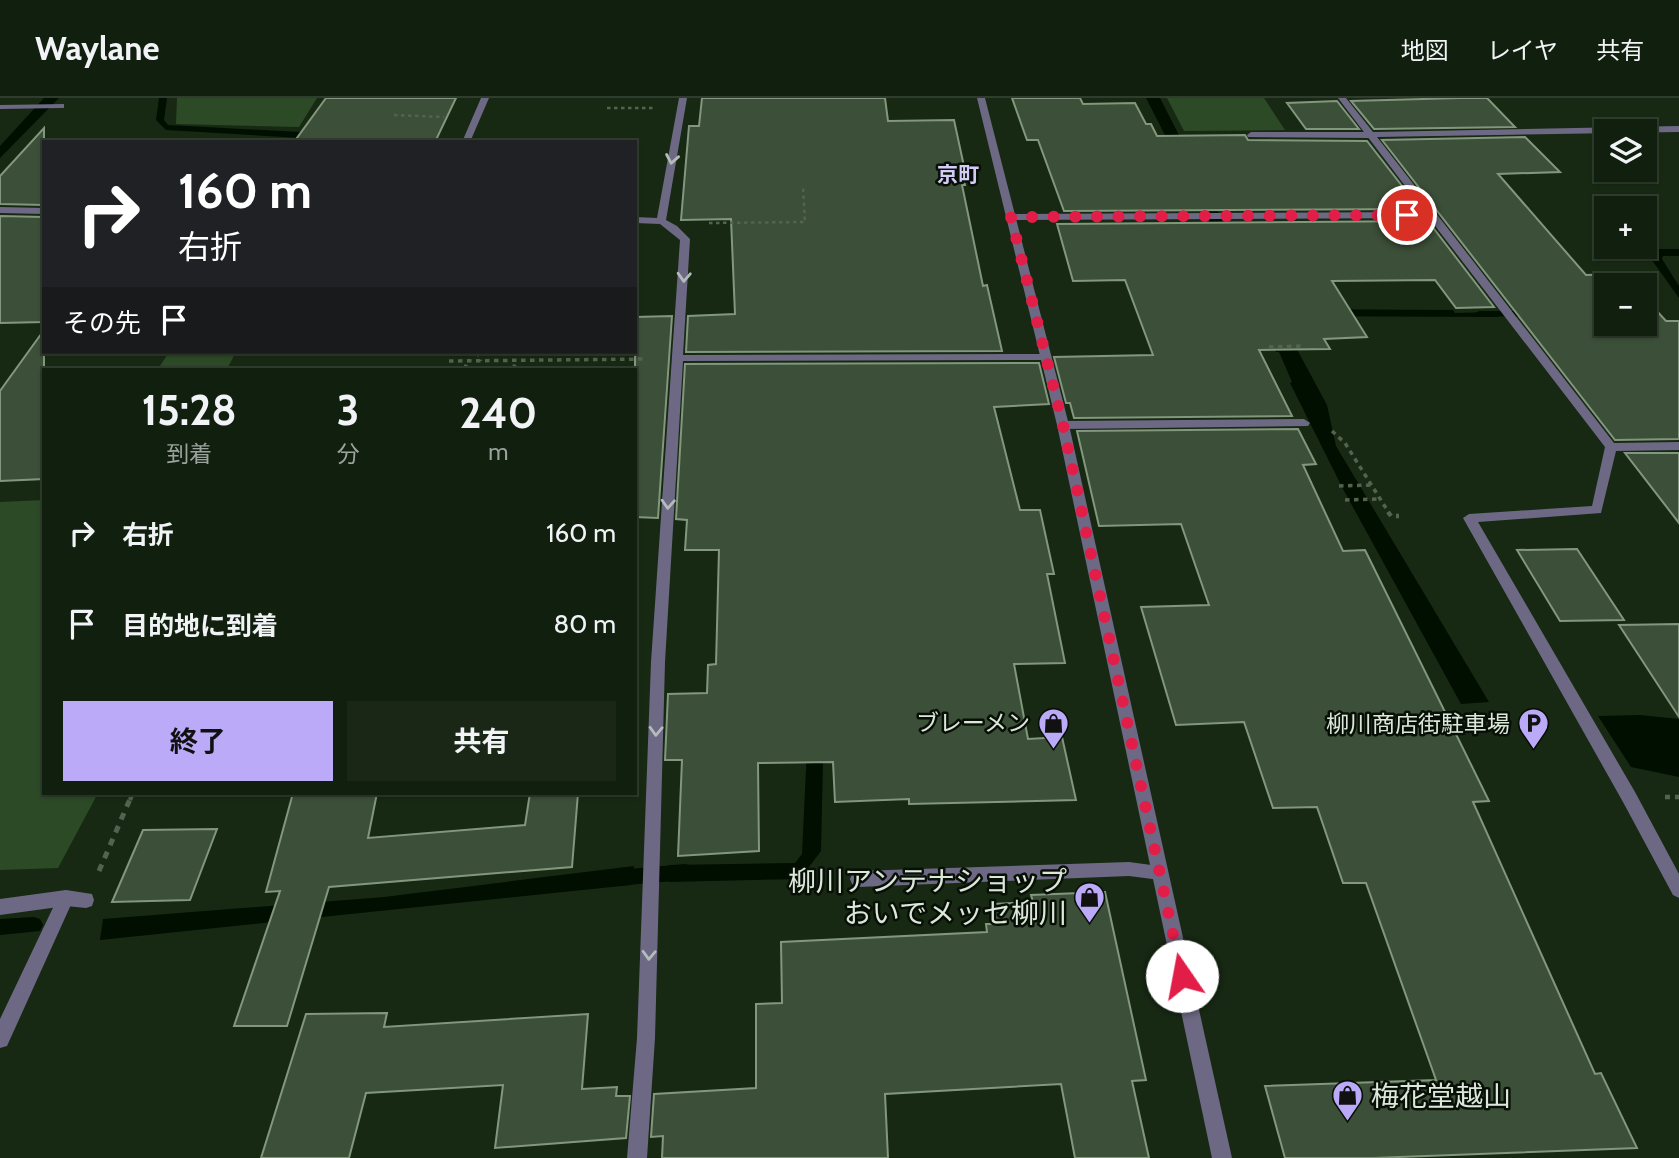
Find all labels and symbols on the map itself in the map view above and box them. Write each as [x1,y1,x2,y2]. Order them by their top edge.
one-way arrow [665,153,680,165]
district label: 京町 [937,162,979,187]
pin [1377,185,1437,245]
one-way arrow [676,272,691,283]
one-way arrow [660,498,675,509]
shop icon: ブレーメン [1036,706,1070,750]
parking icon: 柳川商店街駐車場 [1516,707,1550,751]
place label: ブレーメン [916,709,1030,737]
place label: 柳川商店街駐車場 [1326,710,1510,738]
one-way arrow [648,726,663,737]
place label: 柳川アンテナショップ おいでメッセ柳川 [788,864,1067,930]
shop icon: 柳川アンテナショップ おいでメッセ柳川 [1073,880,1107,924]
position arrow [1145,939,1219,1013]
one-way arrow [641,950,656,961]
shop icon: 梅花堂越山 [1331,1079,1365,1123]
place label: 梅花堂越山 [1371,1079,1511,1113]

